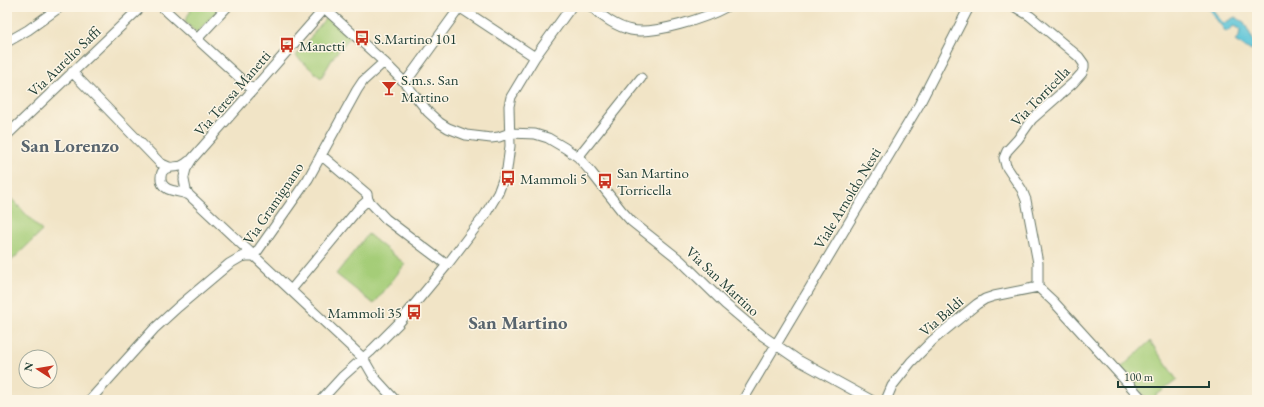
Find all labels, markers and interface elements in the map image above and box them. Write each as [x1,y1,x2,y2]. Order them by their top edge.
street label: Via Aurelio Saffi [24,21,105,100]
bus stop icon: S.Martino 101 [353,29,371,47]
place label: S.Martino 101 [374,29,457,48]
bus stop icon: Manetti [278,36,296,54]
place label: Manetti [299,36,345,55]
street label: Via Teresa Manetti [190,46,275,140]
street label: Via Torricella [1006,62,1074,130]
place label: S.m.s. San Martino [401,70,459,106]
bar icon: S.m.s. San Martino [380,79,398,97]
district label: San Lorenzo [21,133,120,158]
street label: Viale Arnoldo Nesti [809,144,885,252]
street label: Via Gramignano [238,158,308,248]
place label: San Martino Torricella [617,163,689,199]
bus stop icon: Mammoli 5 [499,169,517,187]
place label: Mammoli 5 [520,169,587,188]
bus stop icon: San Martino Torricella [596,172,614,190]
street label: Via San Martino [682,242,764,320]
street label: Via Baldi [915,292,967,340]
place label: Mammoli 35 [328,303,402,322]
bus stop icon: Mammoli 35 [405,303,423,321]
district label: San Martino [468,310,568,335]
north arrow [18,349,58,389]
text: N [20,361,36,373]
scale bar [1118,363,1209,389]
text: 100 m [1124,369,1154,385]

